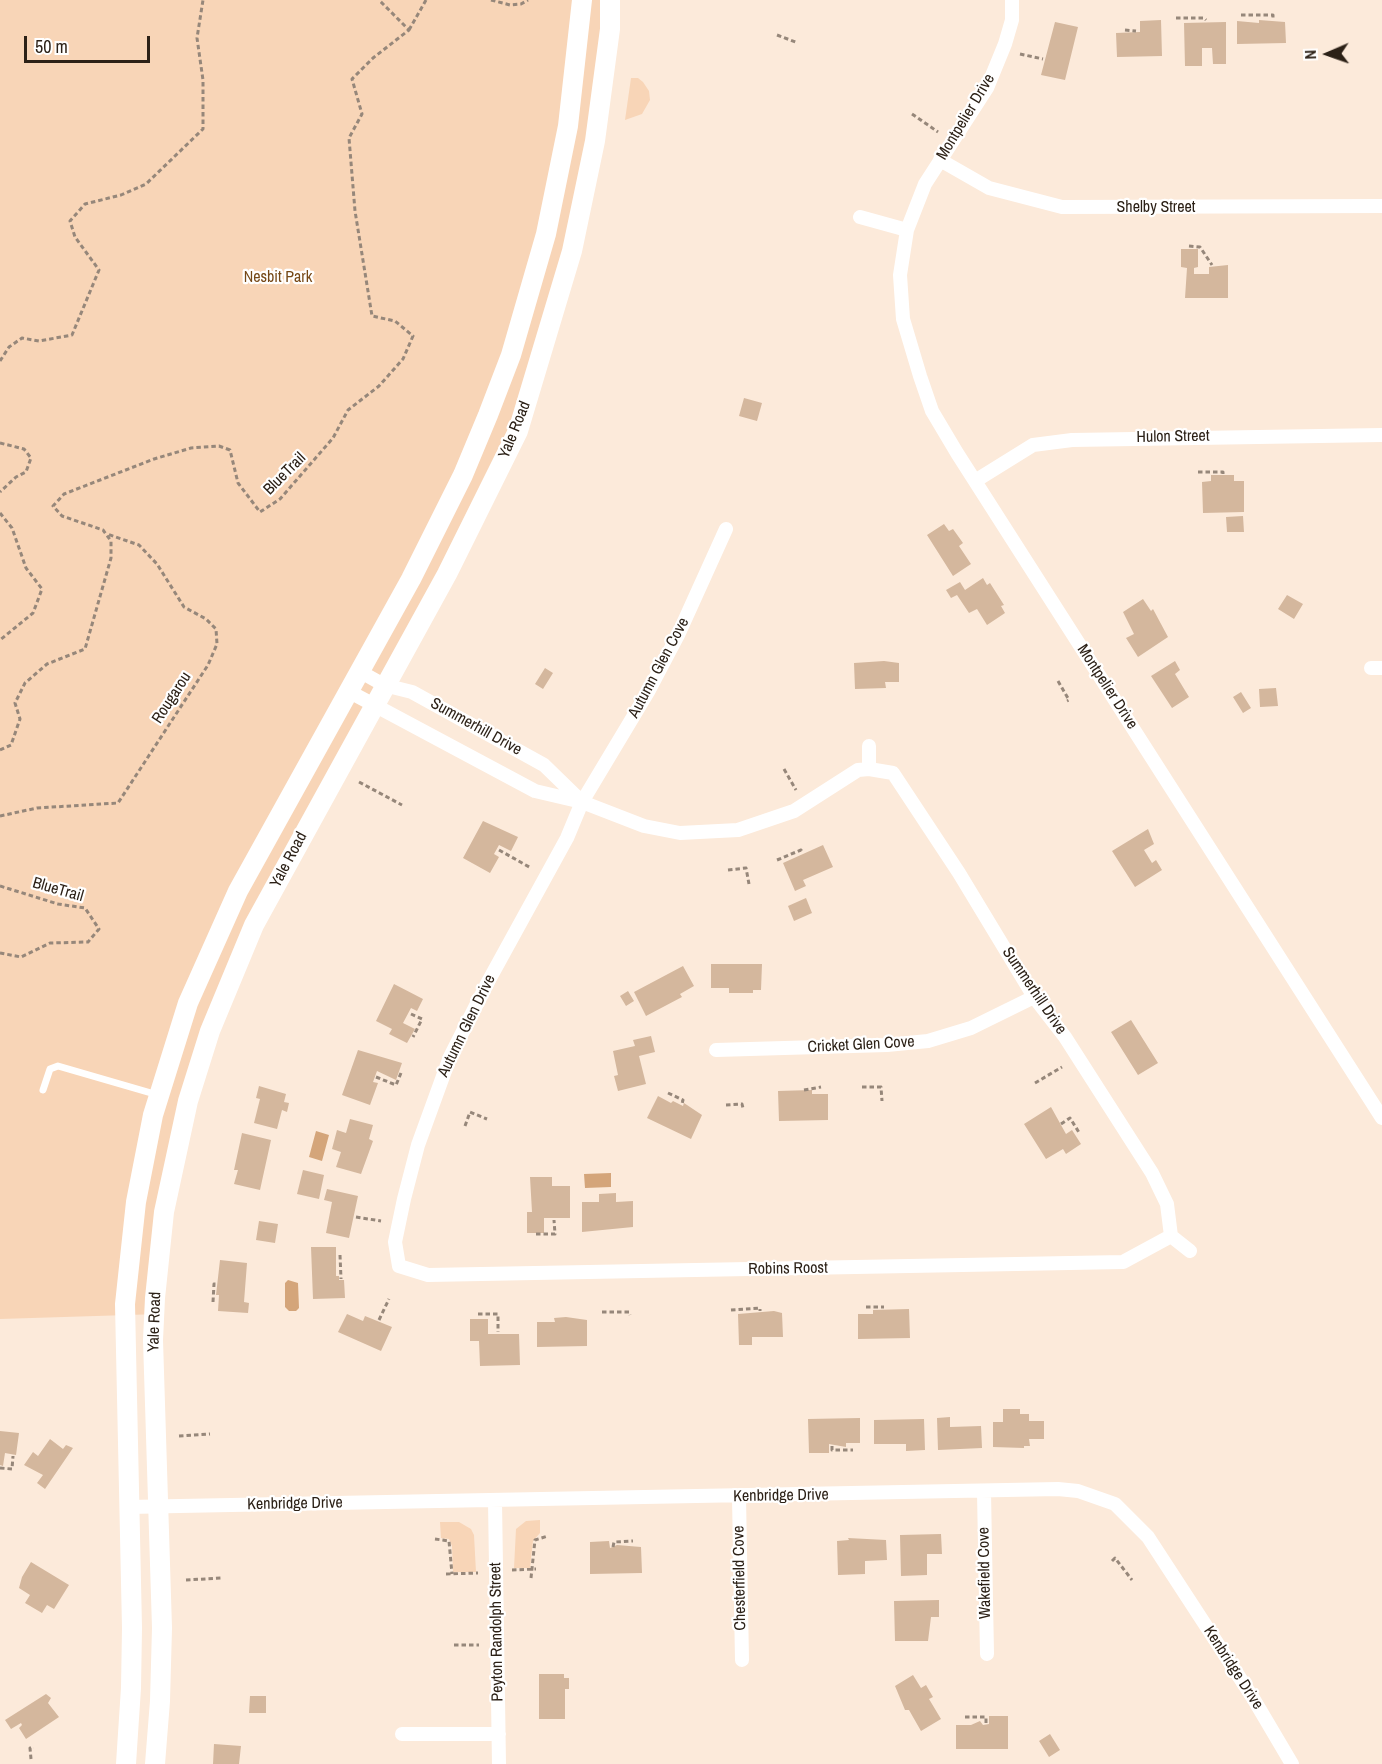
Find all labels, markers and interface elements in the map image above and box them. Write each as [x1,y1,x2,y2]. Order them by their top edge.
scale bar [27,24,153,62]
north arrow [1298,24,1358,84]
text: 50 m [35,34,68,59]
text: N [1299,50,1321,60]
street label: Montpelier Drive [933,70,999,164]
street label: Shelby Street [1117,198,1195,218]
park label: Nesbit Park [244,268,312,288]
street label: Yale Road [495,398,535,462]
street label: Hulon Street [1136,427,1210,447]
street label: BlueTrail [260,449,310,499]
street label: Autumn Glen Cove [625,615,693,721]
street label: Montpelier Drive [1073,641,1141,733]
street label: Rougarou [148,669,196,727]
street label: Summerhill Drive [427,694,525,760]
street label: Yale Road [266,829,312,891]
street label: BlueTrail [30,874,86,906]
street label: Summerhill Drive [998,944,1070,1038]
street label: Autumn Glen Drive [434,972,500,1080]
street label: Cricket Glen Cove [807,1033,915,1057]
street label: Robins Roost [748,1259,828,1279]
street label: Yale Road [144,1292,166,1352]
street label: Kenbridge Drive [733,1486,829,1506]
street label: Kenbridge Drive [247,1494,343,1514]
street label: Chesterfield Cove [729,1525,751,1631]
street label: Wakefield Cove [975,1527,995,1619]
street label: Peyton Randolph Street [486,1562,508,1702]
street label: Kenbridge Drive [1199,1623,1267,1713]

